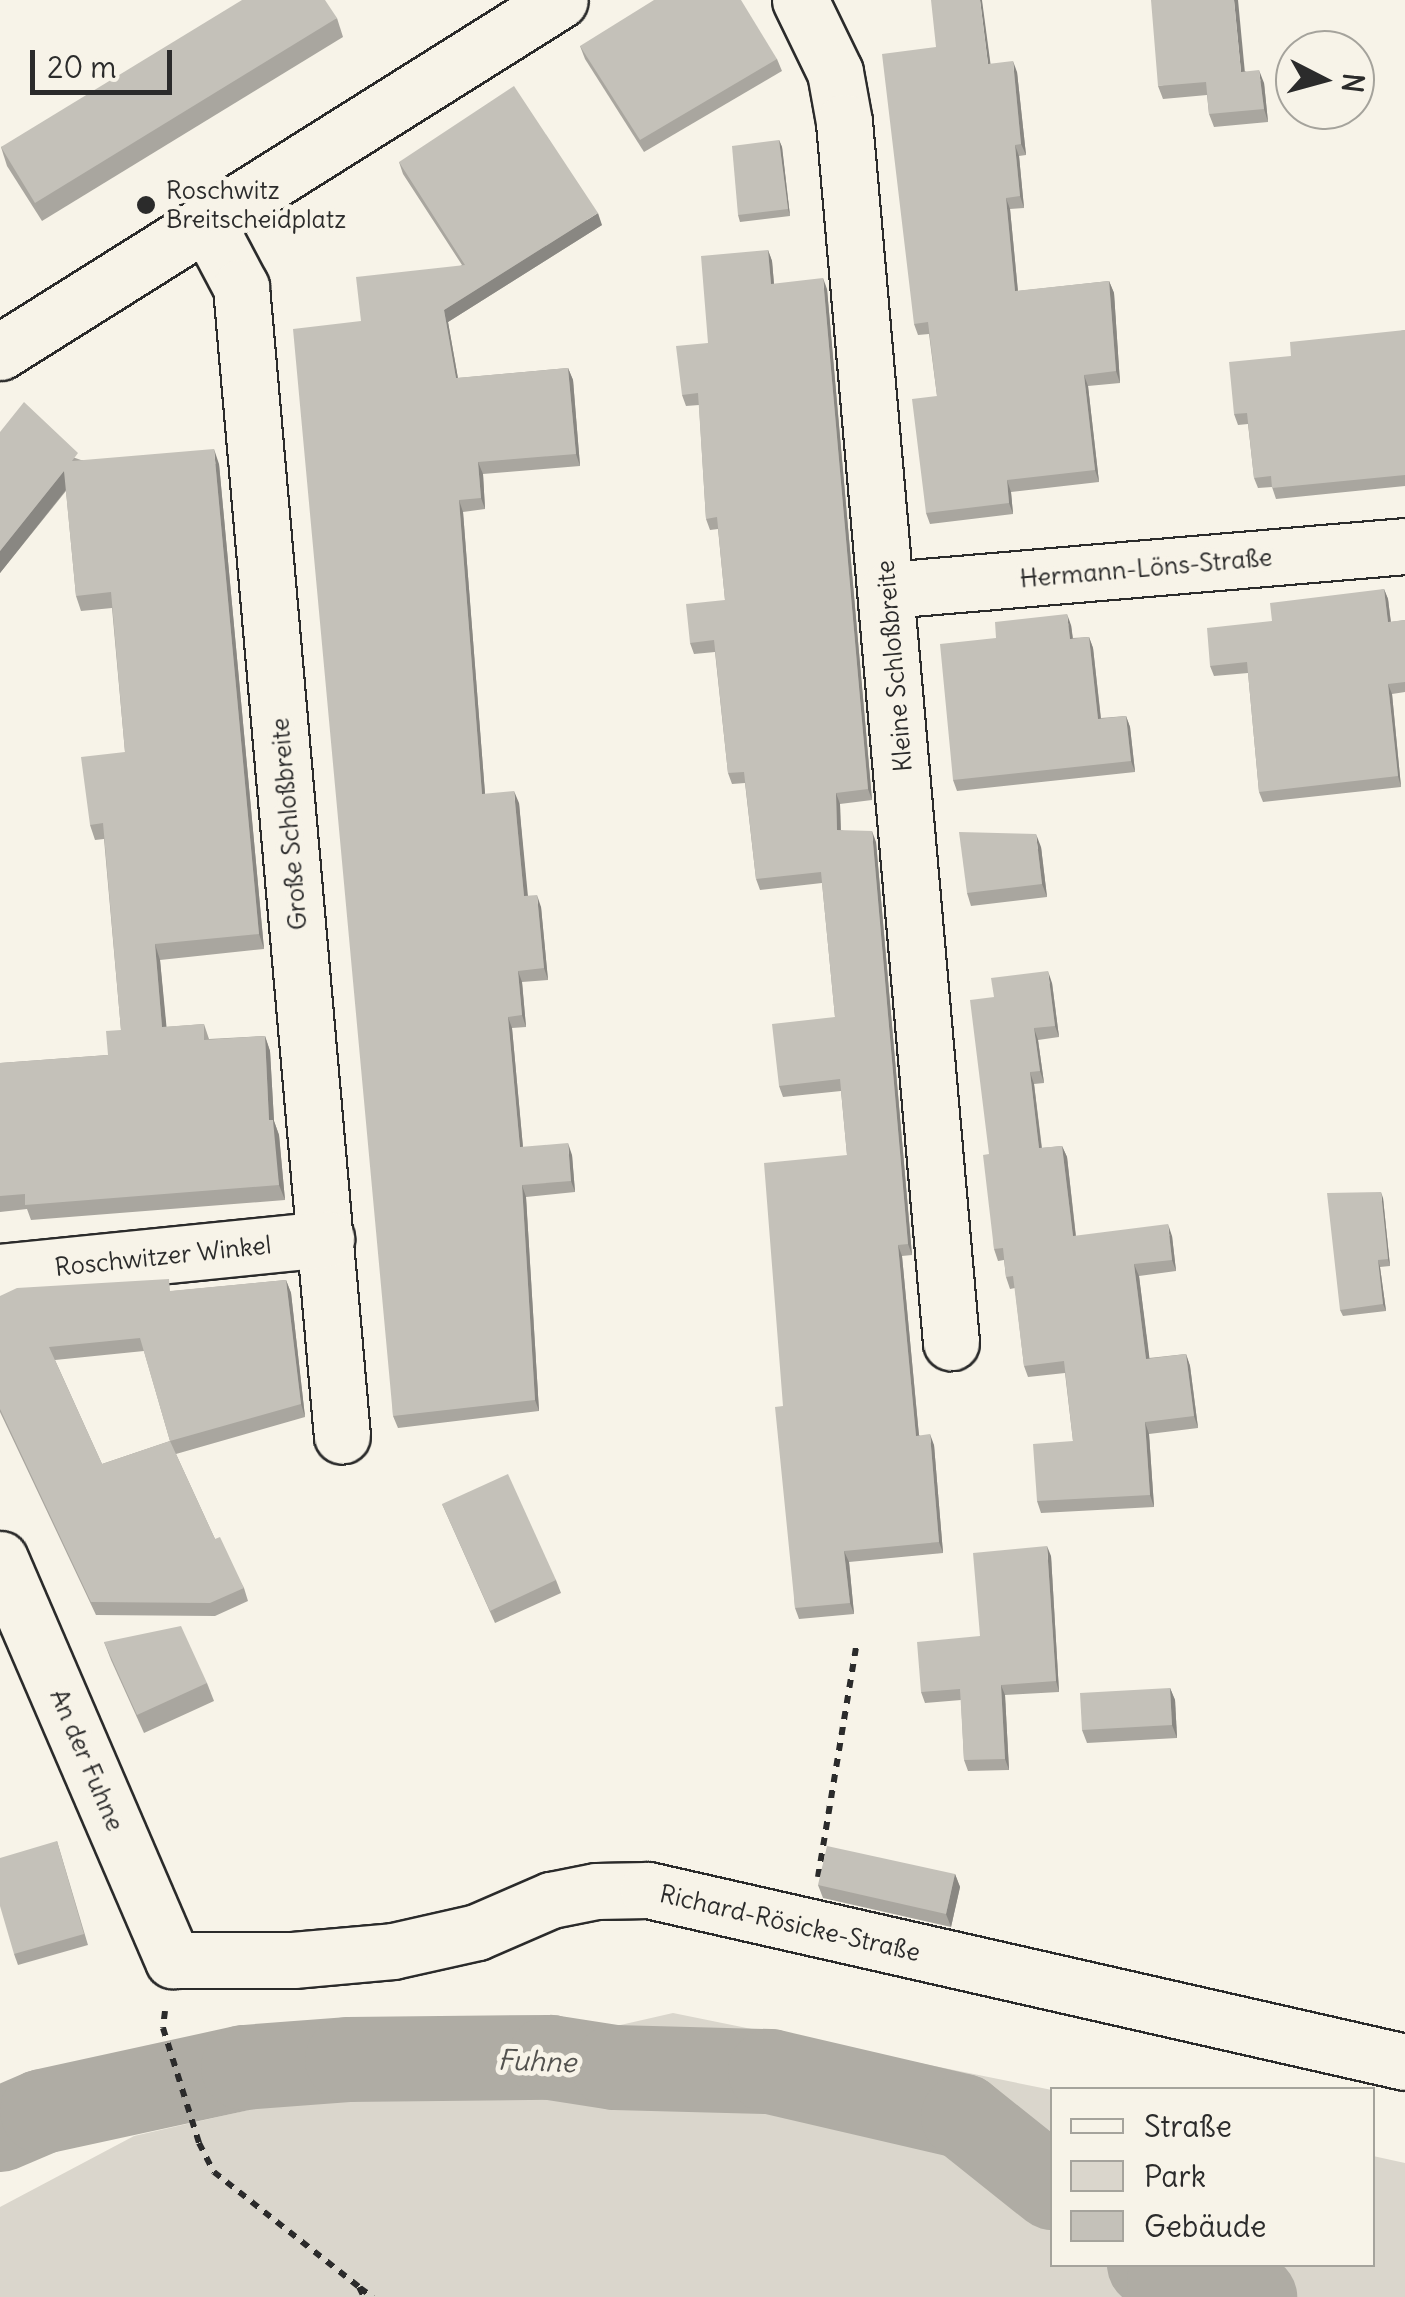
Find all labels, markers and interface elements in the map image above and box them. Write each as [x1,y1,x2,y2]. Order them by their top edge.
scale bar [35,30,178,92]
north arrow [1275,30,1375,130]
text: 20 m [47,48,117,86]
text: N [1334,71,1372,94]
place label: Roschwitz Breitscheidplatz [166,176,346,235]
marker: Roschwitz Breitscheidplatz [135,194,157,216]
street label: Hermann-Löns-Straße [1019,542,1273,594]
street label: Kleine Schloßbreite [870,559,918,773]
street label: Große Schloßbreite [265,717,313,931]
street label: Roschwitzer Winkel [53,1230,273,1282]
street label: An der Fuhne [44,1685,130,1835]
street label: Richard-Rösicke-Straße [657,1878,923,1968]
water label: Fuhne [497,2043,577,2079]
legend [1050,2087,1375,2267]
text: Straße [1144,2107,1232,2145]
text: Park [1144,2157,1206,2195]
text: Gebäude [1144,2207,1266,2245]

